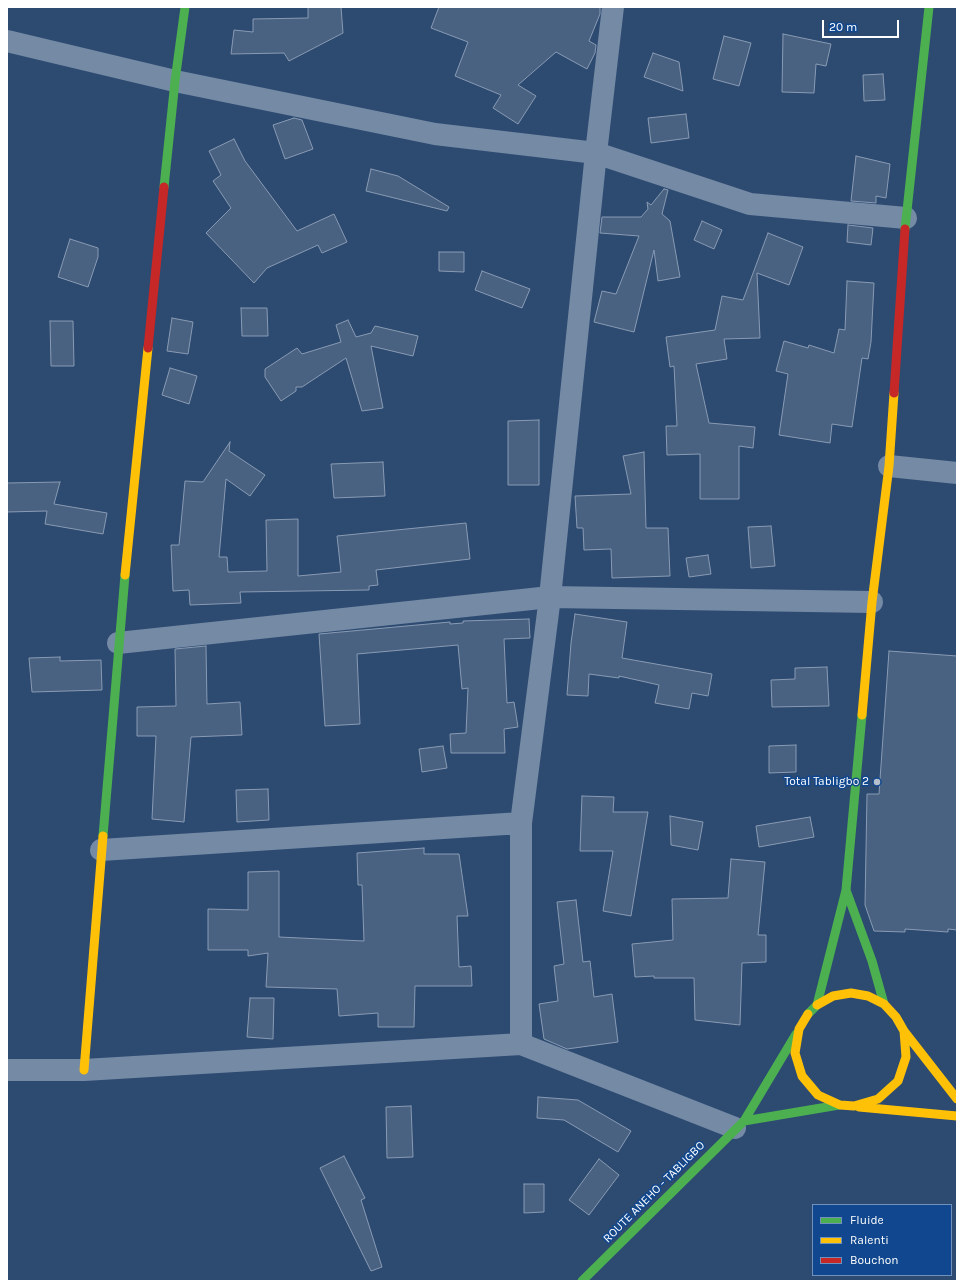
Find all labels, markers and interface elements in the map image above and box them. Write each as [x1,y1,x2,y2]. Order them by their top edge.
scale bar [824,12,901,38]
text: 20 m [829,20,857,34]
place label: Total Tabligbo 2 [784,775,869,789]
marker: Total Tabligbo 2 [872,777,882,787]
street label: ROUTE ANEHO - TABLIGBO [600,1138,708,1246]
legend [812,1204,952,1276]
text: Fluide [850,1213,884,1227]
text: Ralenti [850,1233,889,1247]
text: Bouchon [850,1253,899,1267]

